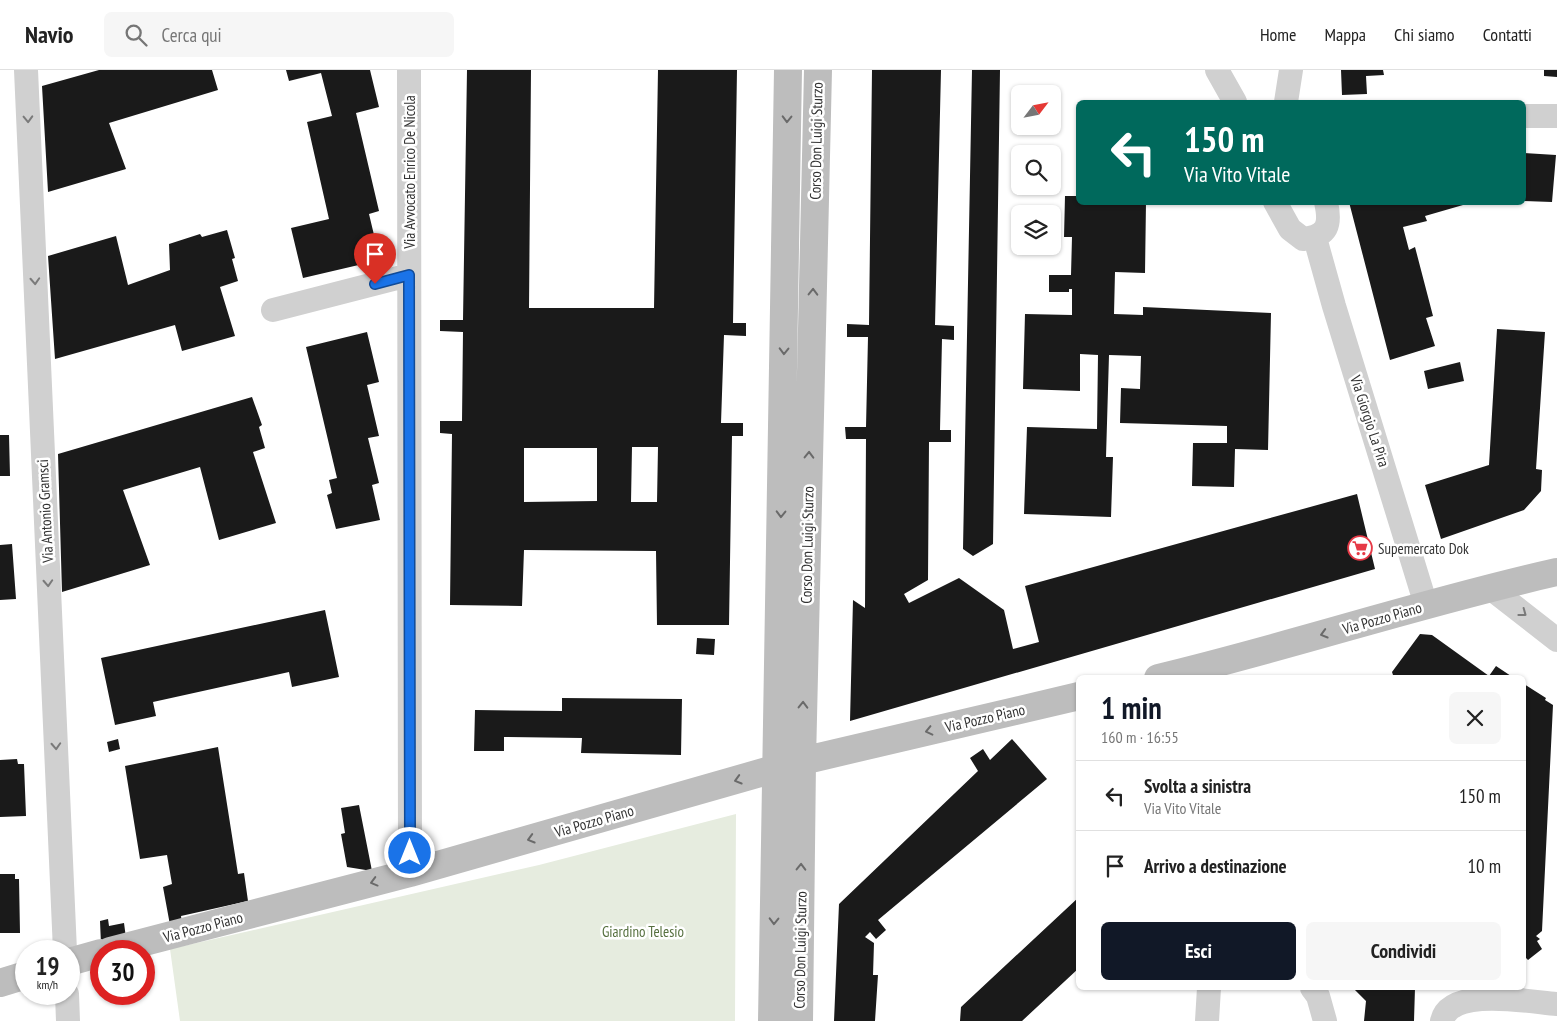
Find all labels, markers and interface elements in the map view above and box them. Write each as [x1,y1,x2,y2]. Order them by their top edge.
search box [104,12,454,57]
text: Navio [25,19,74,50]
icon: search [122,21,150,49]
text: Cerca qui [162,23,222,47]
text: Home [1260,23,1297,46]
text: Mappa [1325,23,1366,46]
text: Chi siamo [1394,23,1455,46]
text: Contatti [1483,23,1532,46]
street label: Corso Don Luigi Sturzo [805,82,827,200]
north arrow [1011,85,1061,135]
map controls [1011,85,1061,255]
street label: Via Avvocato Enrico De Nicola [400,95,419,250]
one-way arrow [22,115,33,123]
one-way arrow [782,115,792,123]
text: 150 m [1184,116,1265,162]
icon: left [1101,120,1166,185]
button: search [1011,145,1061,195]
text: Via Vito Vitale [1184,160,1290,188]
button: layers [1011,205,1061,255]
pin [354,233,396,284]
icon: arrive [361,240,389,268]
one-way arrow [29,277,40,285]
one-way arrow [808,288,818,296]
one-way arrow [778,347,789,355]
street label: Via Giorgio La Pira [1346,372,1394,469]
one-way arrow [804,451,814,458]
street label: Via Antonio Gramsci [33,459,57,564]
street label: Corso Don Luigi Sturzo [796,486,818,604]
one-way arrow [776,510,786,518]
supermarket icon: Supemercato Dok [1347,535,1373,561]
place label: Supemercato Dok [1378,539,1469,558]
one-way arrow [43,580,54,588]
street label: Via Pozzo Piano [1339,598,1424,639]
one-way arrow [1517,607,1527,616]
one-way arrow [1321,628,1329,638]
text: 1 min [1101,688,1162,727]
button: close [1449,692,1501,744]
street label: Via Pozzo Piano [942,700,1027,737]
one-way arrow [798,701,808,708]
one-way arrow [925,725,934,736]
text: 160 m · 16:55 [1101,727,1179,747]
one-way arrow [50,742,61,750]
text: Svolta a sinistra [1144,774,1251,798]
one-way arrow [734,775,742,785]
icon: left [1101,782,1129,810]
text: 150 m [1459,784,1501,808]
text: Via Vito Vitale [1144,798,1221,818]
street label: Via Pozzo Piano [551,801,636,842]
position arrow [383,826,435,878]
one-way arrow [527,833,535,844]
icon: arrive [1101,852,1129,880]
text: Arrivo a destinazione [1144,854,1287,878]
text: 10 m [1468,854,1501,878]
one-way arrow [796,863,806,871]
one-way arrow [371,877,379,887]
street label: Corso Don Luigi Sturzo [789,891,811,1009]
street label: Via Pozzo Piano [160,907,245,947]
one-way arrow [768,917,779,925]
park label: Giardino Telesio [602,922,684,941]
button: Esci [1101,922,1296,980]
button: Condividi [1306,922,1501,980]
speed limit sign: 30 [90,940,155,1005]
text: 19 [36,950,59,982]
text: km/h [37,977,58,992]

